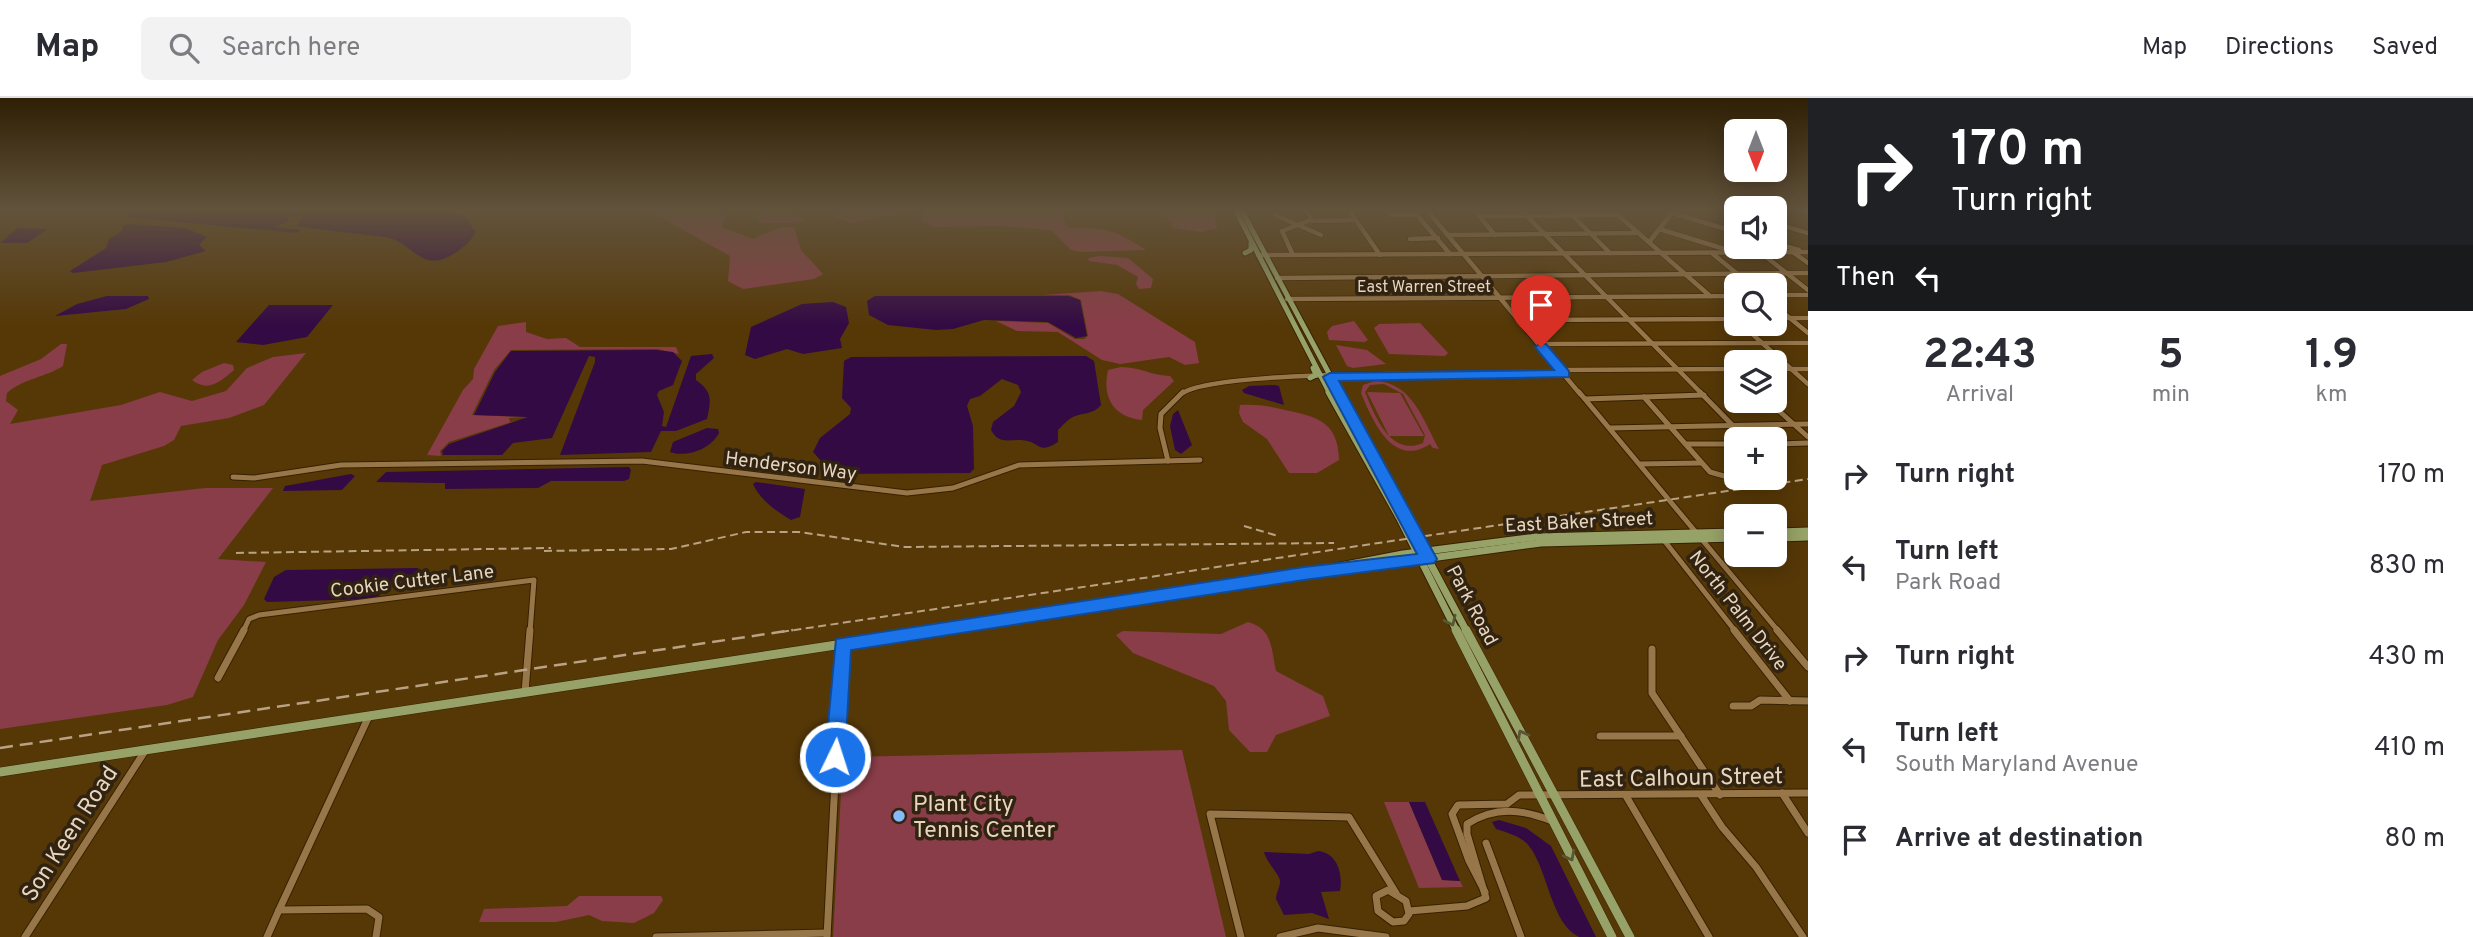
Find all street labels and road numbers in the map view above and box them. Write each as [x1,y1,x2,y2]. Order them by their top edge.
street label: East Warren Street [1357,278,1491,298]
street label: Henderson Way [724,447,858,487]
street label: East Baker Street [1504,507,1654,539]
street label: North Palm Drive [1683,546,1792,676]
street label: Cookie Cutter Lane [329,560,495,604]
street label: Park Road [1440,562,1502,650]
street label: Son Keen Road [16,761,126,908]
street label: East Calhoun Street [1579,763,1783,796]

